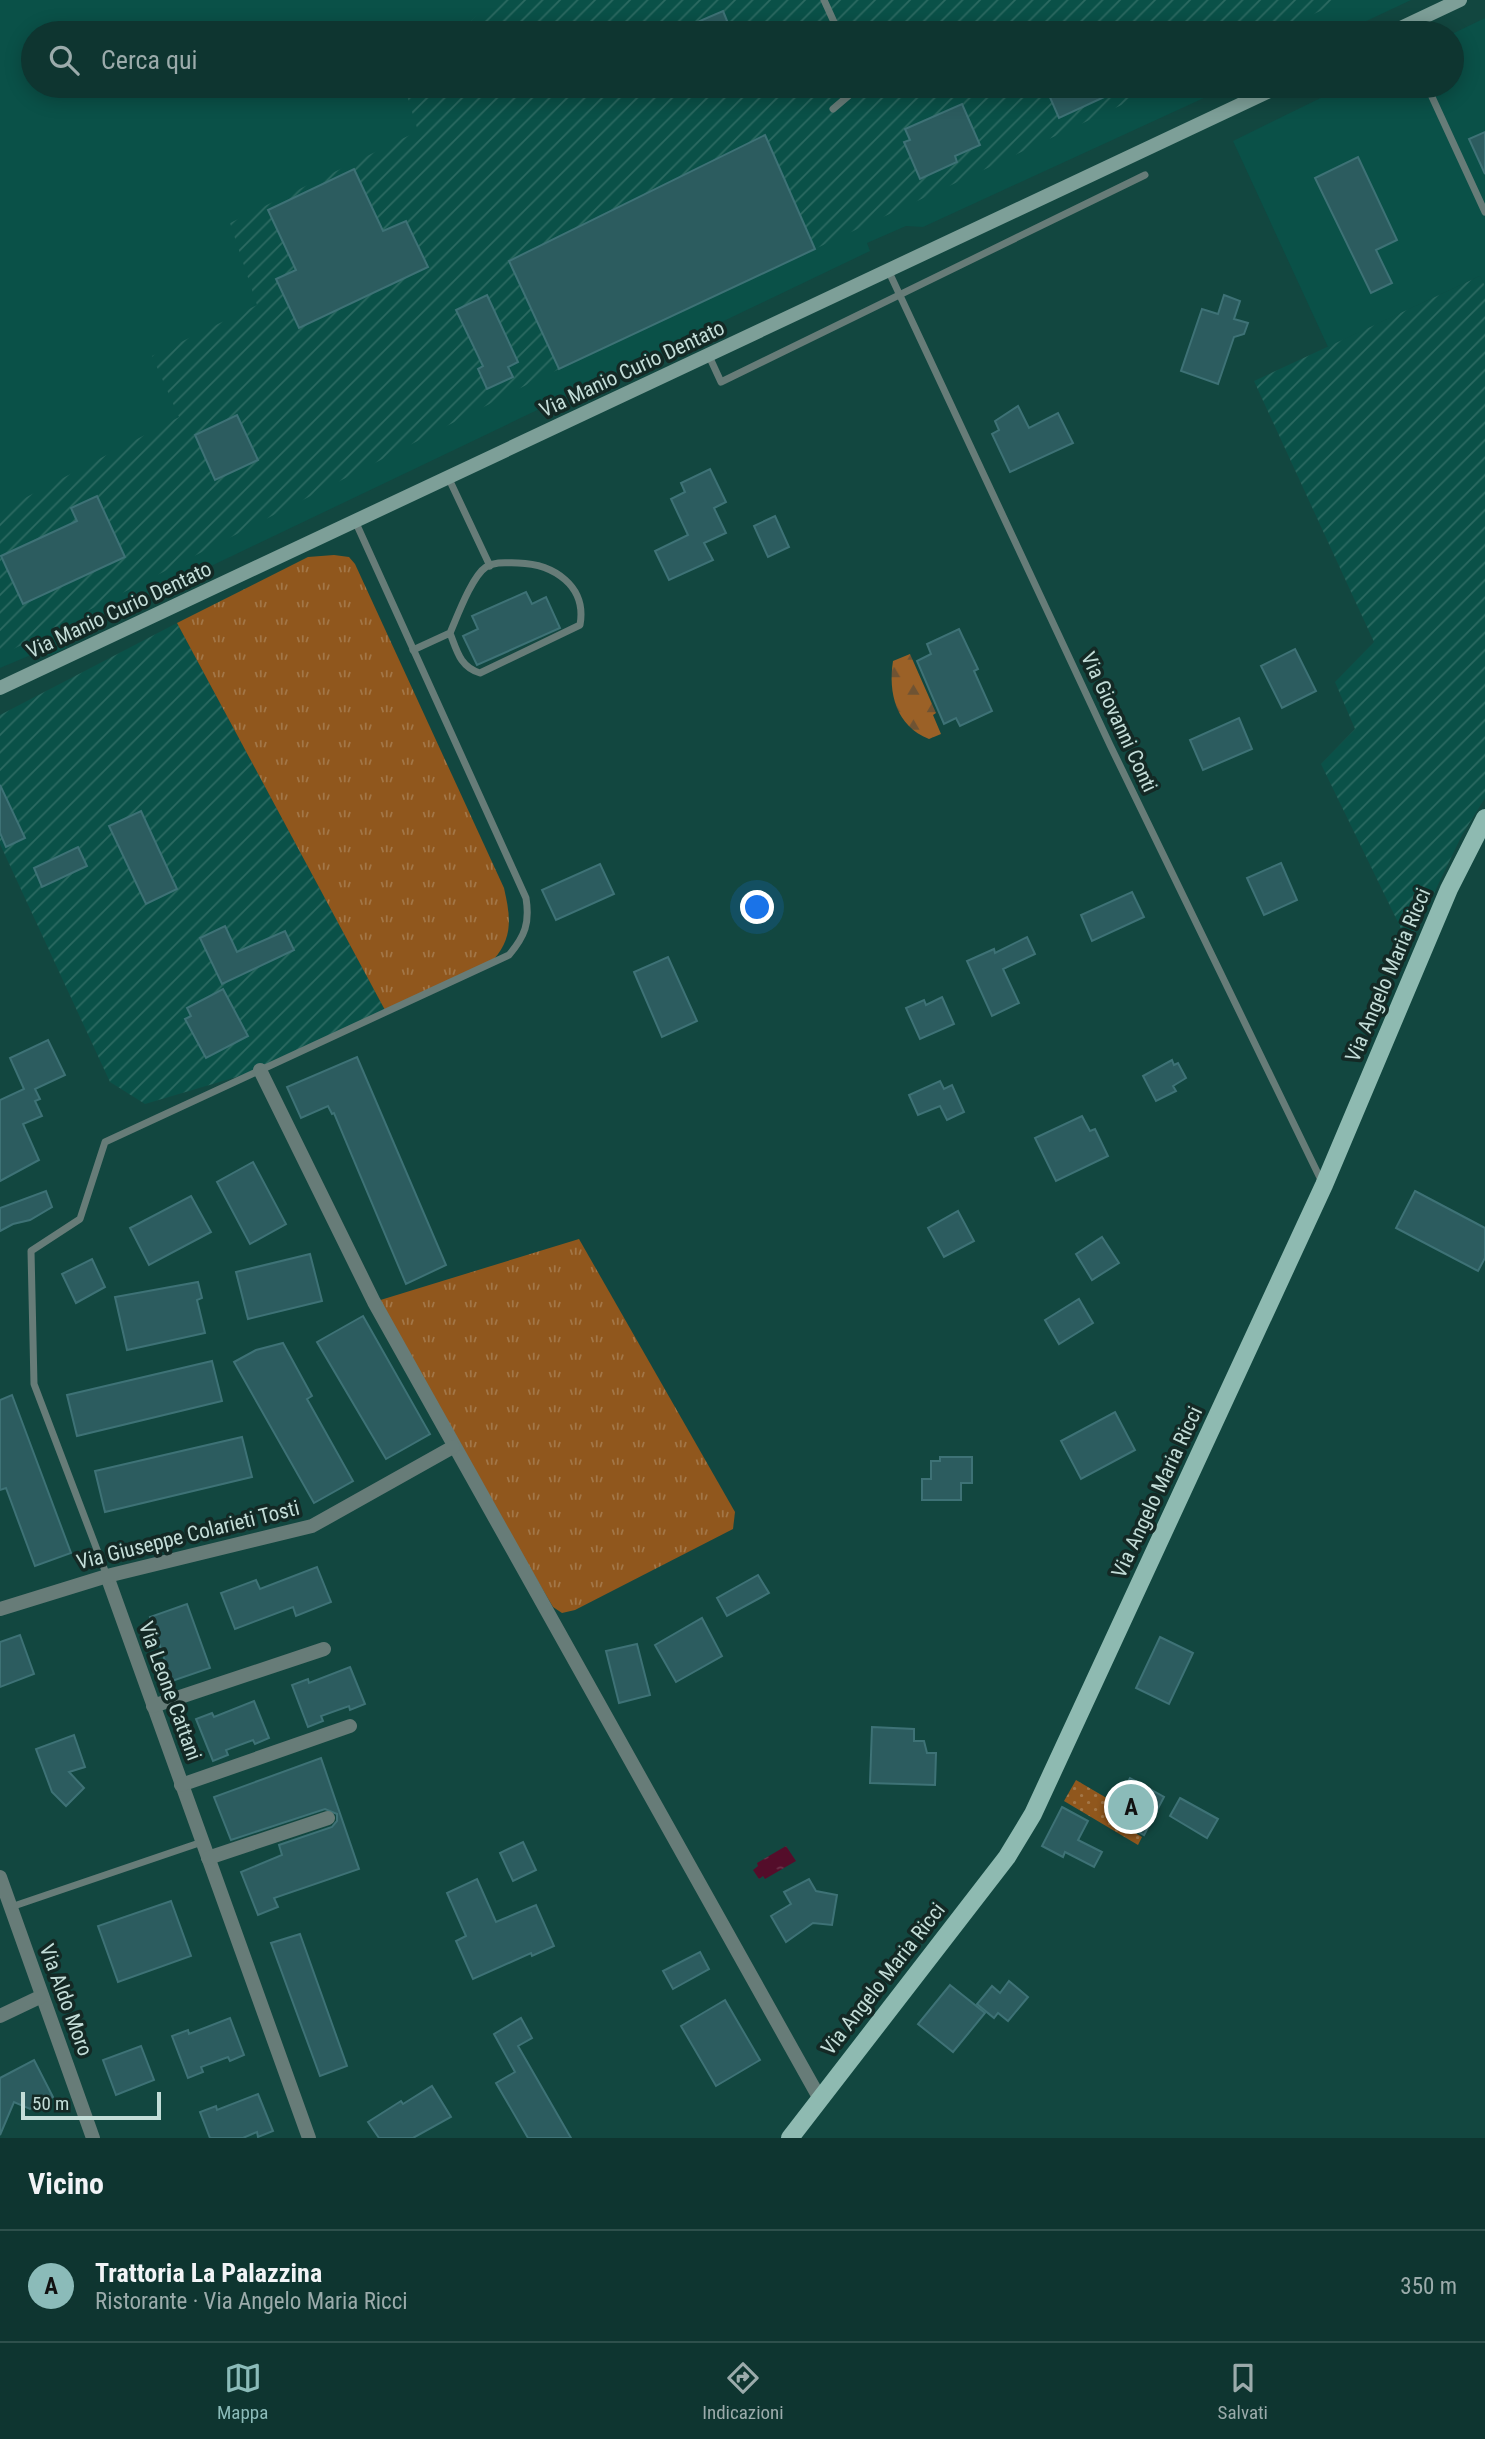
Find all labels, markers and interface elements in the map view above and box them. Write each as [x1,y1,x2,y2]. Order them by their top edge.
search box [21,21,1464,98]
icon: search [45,41,83,79]
text: Cerca qui [101,45,198,75]
street label: Via Manio Curio Dentato [536,316,728,422]
street label: Via Manio Curio Dentato [23,557,215,663]
street label: Via Giovanni Conti [1076,648,1162,796]
street label: Via Angelo Maria Ricci [1341,885,1435,1065]
your location [740,890,774,924]
street label: Via Angelo Maria Ricci [1107,1402,1207,1582]
street label: Via Giuseppe Colarieti Tosti [74,1496,302,1574]
street label: Via Leone Cattani [134,1618,206,1764]
pin: A [1108,1781,1154,1833]
street label: Via Angelo Maria Ricci [816,1898,950,2060]
street label: Via Aldo Moro [35,1941,97,2059]
scale bar [21,2089,161,2121]
text: 50 m [32,2092,69,2115]
text: Vicino [28,2166,104,2201]
text: Trattoria La Palazzina [95,2258,322,2288]
text: A [44,2273,58,2300]
text: 350 m [1400,2273,1457,2300]
text: Ristorante · Via Angelo Maria Ricci [95,2288,408,2315]
tab: Mappa [217,2359,268,2424]
tab: Indicazioni [702,2359,784,2424]
tab: Salvati [1218,2359,1268,2424]

